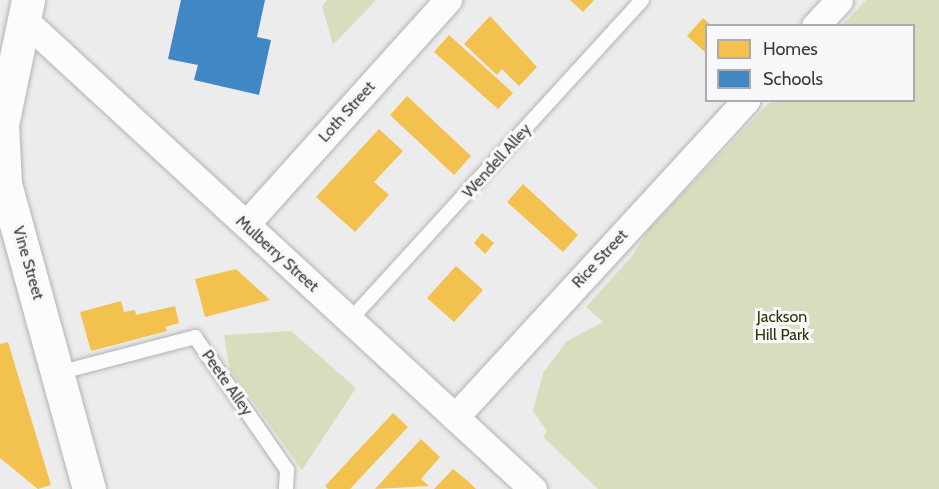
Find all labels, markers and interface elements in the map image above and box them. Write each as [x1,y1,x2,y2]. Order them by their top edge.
legend [705,24,915,102]
text: Homes [763,38,818,60]
text: Schools [763,68,823,90]
street label: Loth Street [315,78,379,146]
street label: Wendell Alley [459,120,535,202]
street label: Mulberry Street [232,212,322,296]
street label: Vine Street [8,224,48,302]
street label: Rice Street [568,226,632,292]
park label: Jackson Hill Park [755,307,809,345]
street label: Peete Alley [197,346,257,420]

